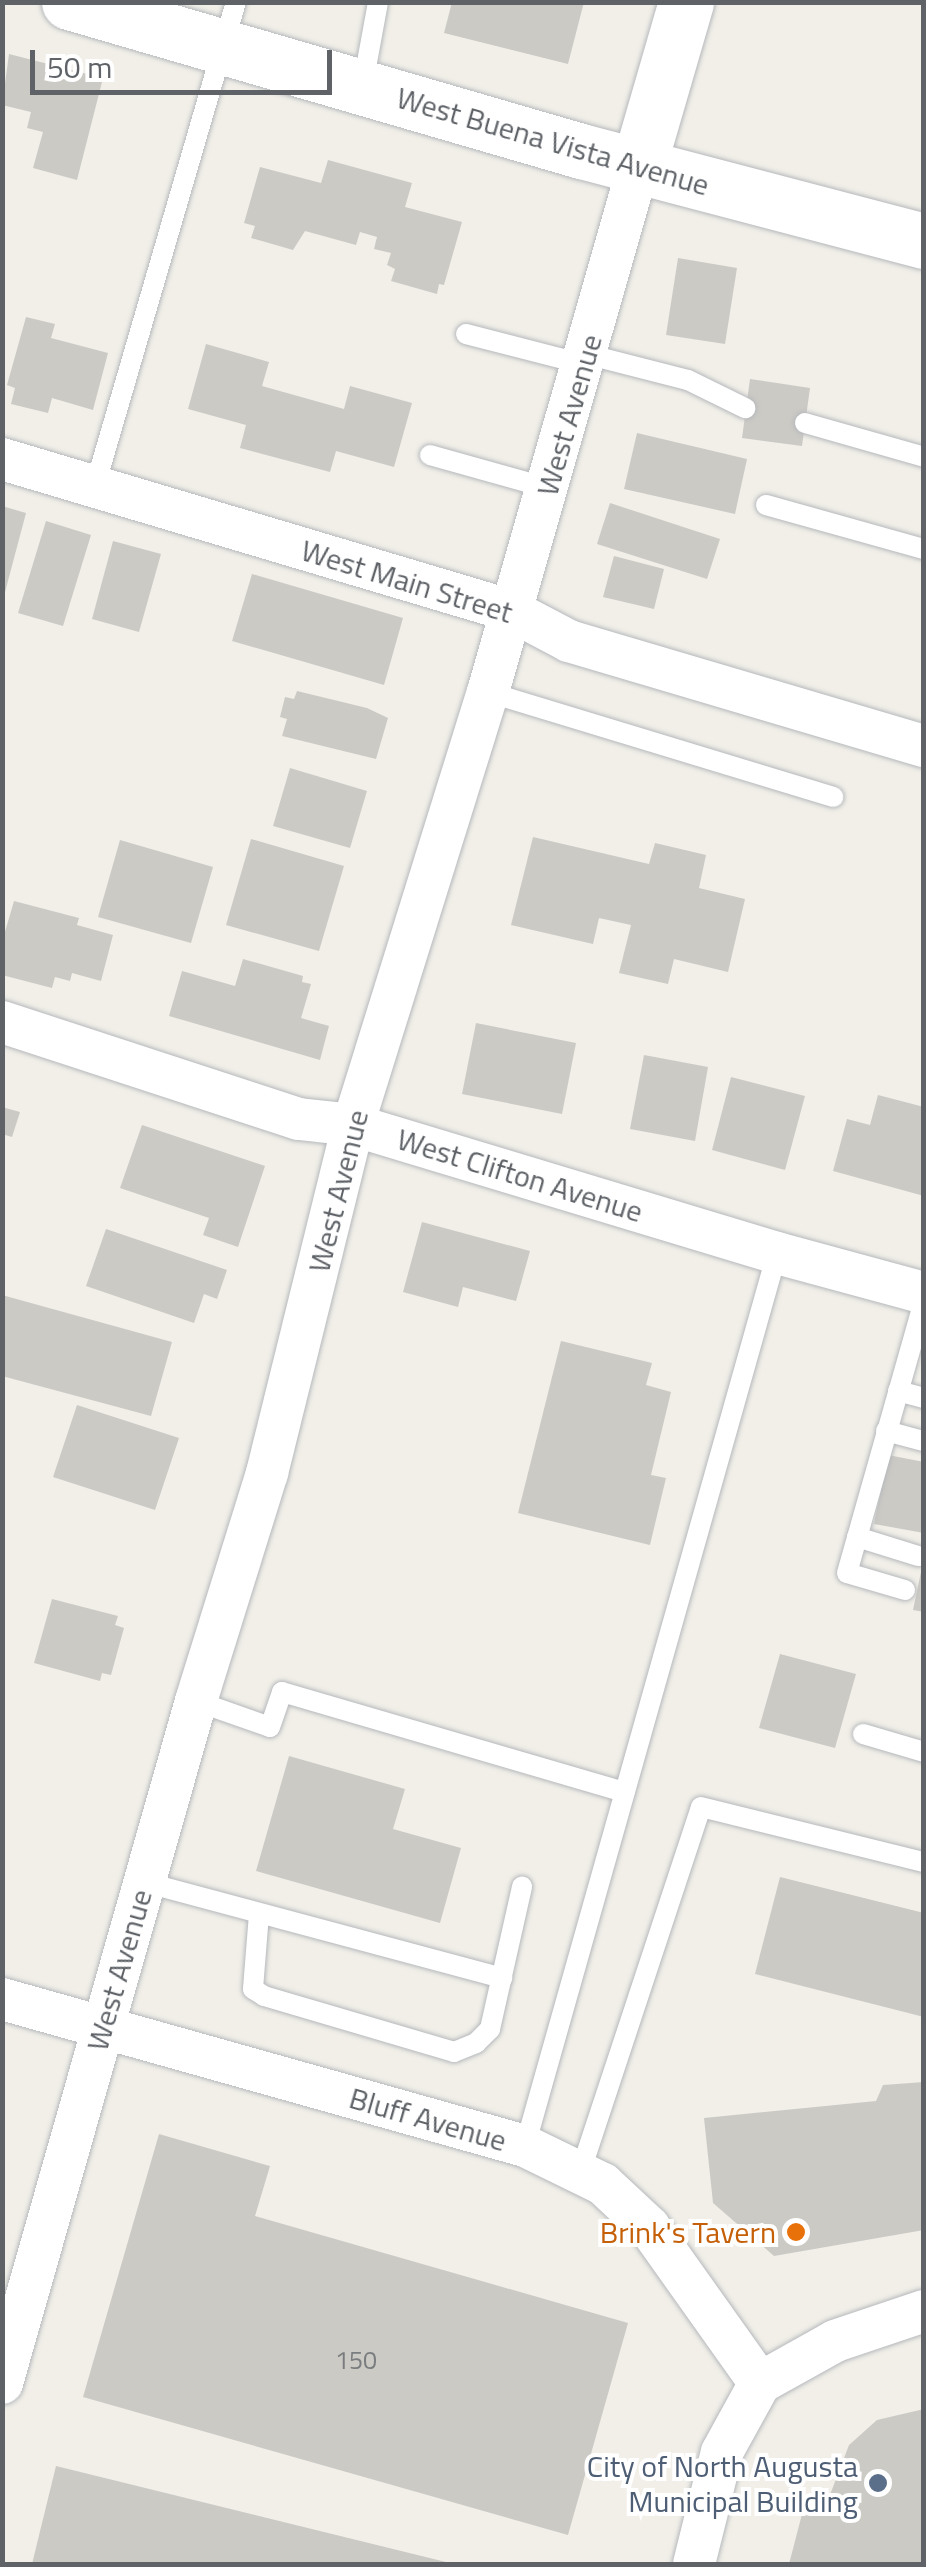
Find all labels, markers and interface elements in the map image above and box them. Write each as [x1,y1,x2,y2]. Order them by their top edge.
scale bar [35,30,338,92]
text: 50 m [47,44,112,90]
street label: West Buena Vista Avenue [393,79,713,203]
street label: West Avenue [529,330,609,500]
street label: West Main Street [297,532,517,630]
street label: West Avenue [300,1106,376,1276]
street label: West Clifton Avenue [393,1121,647,1229]
street label: West Avenue [79,1885,159,2055]
street label: Bluff Avenue [345,2079,511,2159]
place label: Brink's Tavern [600,2214,776,2250]
marker: Brink's Tavern [785,2221,807,2243]
house number: 150 [335,2345,377,2375]
place label: City of North Augusta Municipal Building [587,2448,858,2518]
marker: City of North Augusta Municipal Building [867,2472,889,2494]

